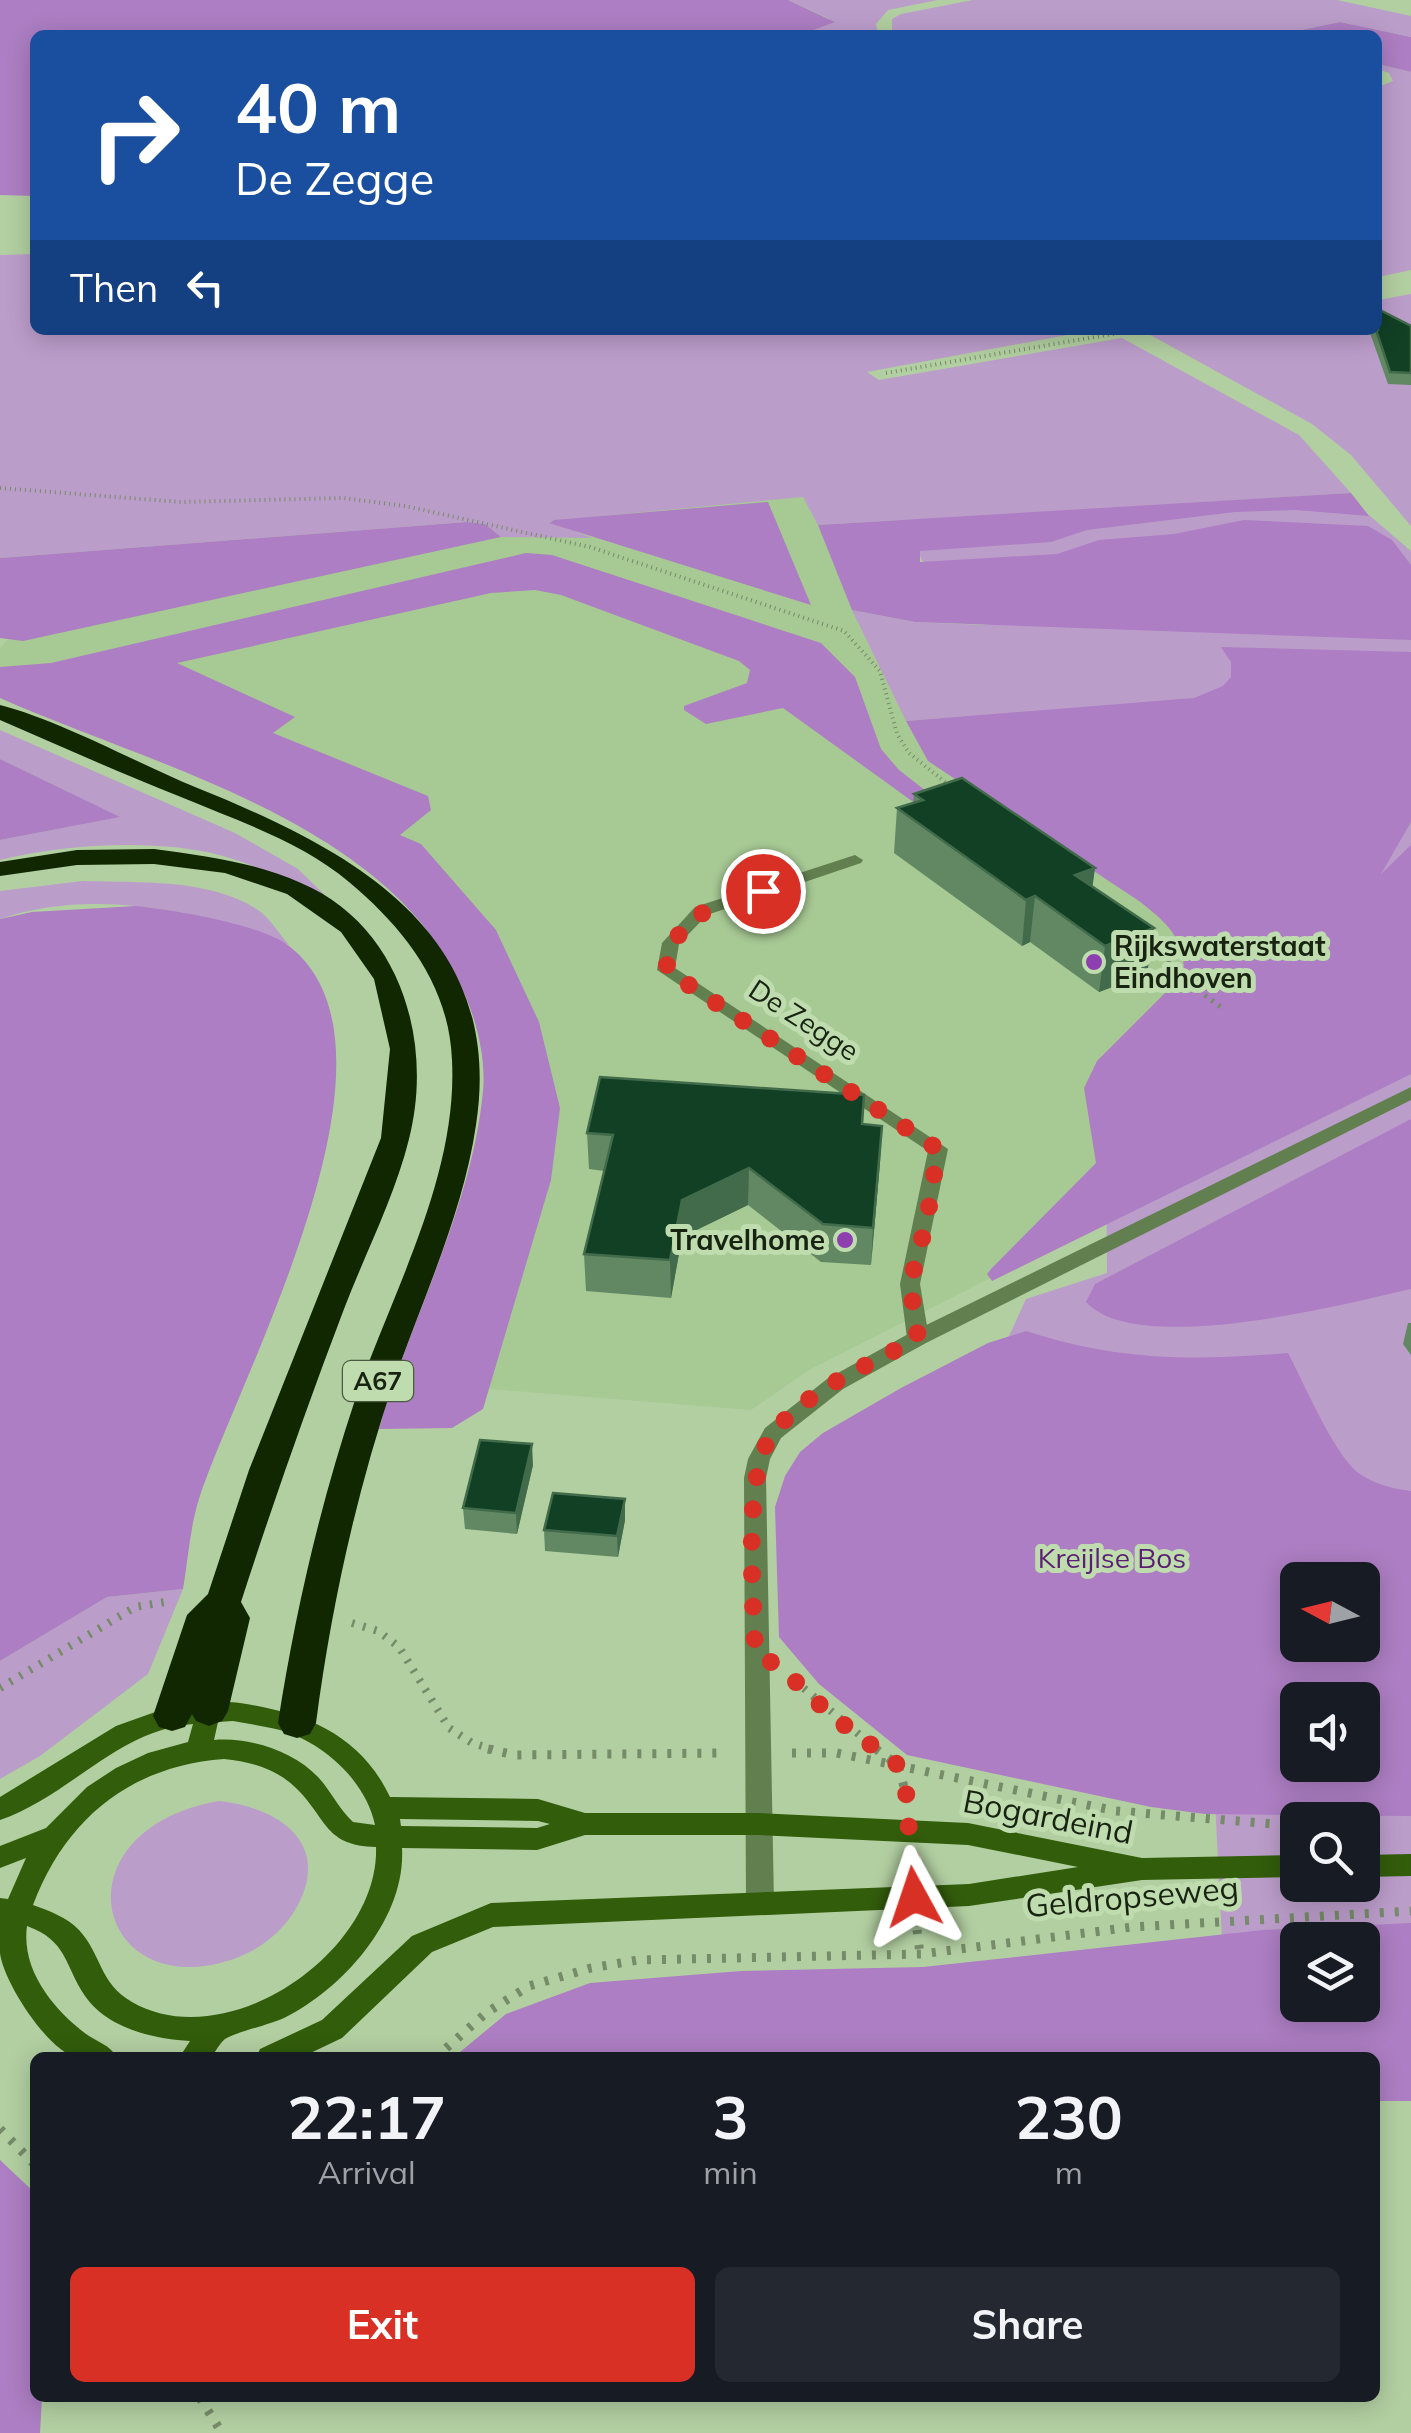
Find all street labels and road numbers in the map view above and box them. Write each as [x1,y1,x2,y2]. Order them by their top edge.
street label: De Zegge [743,971,866,1068]
road number: A67 [343,1361,413,1401]
street label: Bogardeind [960,1780,1136,1852]
street label: Geldropseweg [1024,1867,1240,1925]

